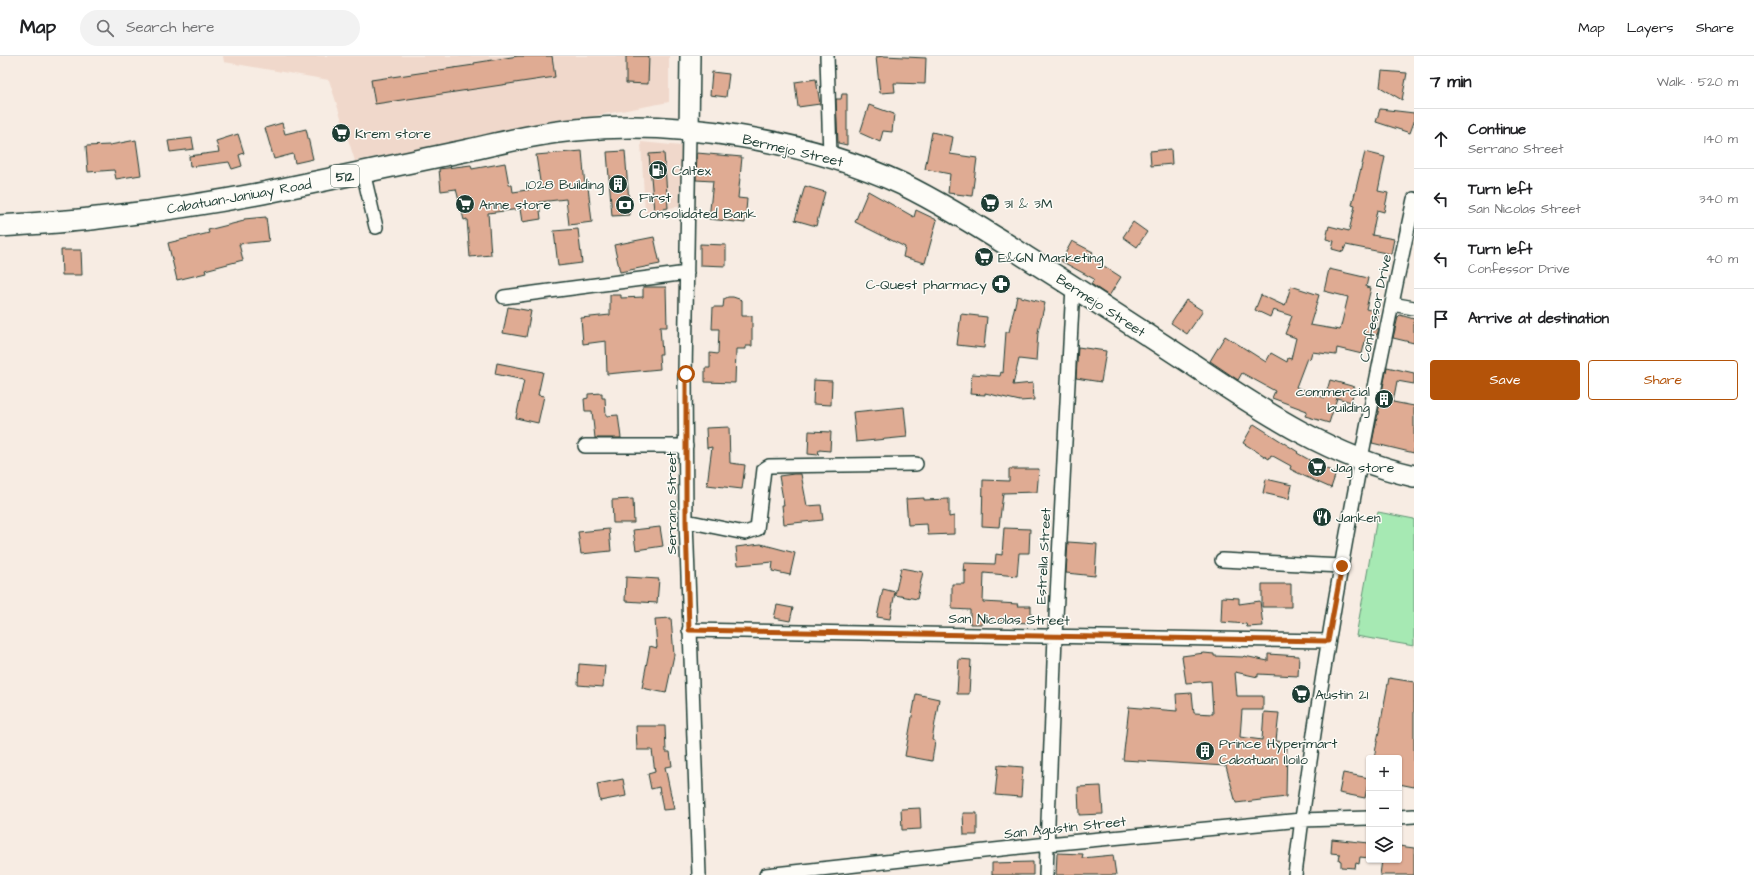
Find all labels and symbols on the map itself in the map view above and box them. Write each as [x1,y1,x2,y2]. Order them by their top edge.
supermarket icon: Krem store [330,122,352,144]
place label: Krem store [355,124,432,144]
street label: Bermejo Street [740,130,845,172]
fuel station icon: Caltex [647,159,669,181]
place label: Caltex [672,161,711,181]
road number: 512 [331,165,359,187]
building icon: 1028 Building [607,173,629,195]
street label: Cabatuan-Janiuay Road [165,174,313,220]
place label: 1028 Building [526,175,604,195]
place label: First Consolidated Bank [639,188,756,224]
supermarket icon: 3I & 3M [979,192,1001,214]
supermarket icon: Anne store [454,193,476,215]
bank icon: First Consolidated Bank [614,194,636,216]
place label: 3I & 3M [1004,194,1053,214]
place label: Anne store [479,195,551,215]
supermarket icon: E&6N Marketing [973,246,995,268]
place label: E&6N Marketing [998,248,1103,268]
street label: Confessor Drive [1355,252,1397,364]
street label: Bermejo Street [1052,269,1149,342]
pharmacy icon: C-Quest pharmacy [990,273,1012,295]
place label: C-Quest pharmacy [866,275,987,295]
route start [677,365,695,383]
place label: commercial building [1296,382,1370,418]
building icon: commercial building [1373,388,1395,410]
street label: Serrano Street [662,451,682,554]
supermarket icon: Jag store [1306,456,1328,478]
place label: Jag store [1331,458,1395,478]
restaurant icon: Janken [1311,506,1333,528]
street label: Estrella Street [1031,507,1057,605]
place label: Janken [1336,508,1381,528]
route end [1333,557,1351,575]
street label: San Nicolas Street [948,609,1070,631]
supermarket icon: Austin 21 [1290,683,1312,705]
place label: Austin 21 [1315,685,1369,705]
place label: Prince Hypermart Cabatuan Iloilo [1219,734,1338,770]
building icon: Prince Hypermart Cabatuan Iloilo [1194,740,1216,762]
street label: San Agustin Street [1003,812,1127,844]

